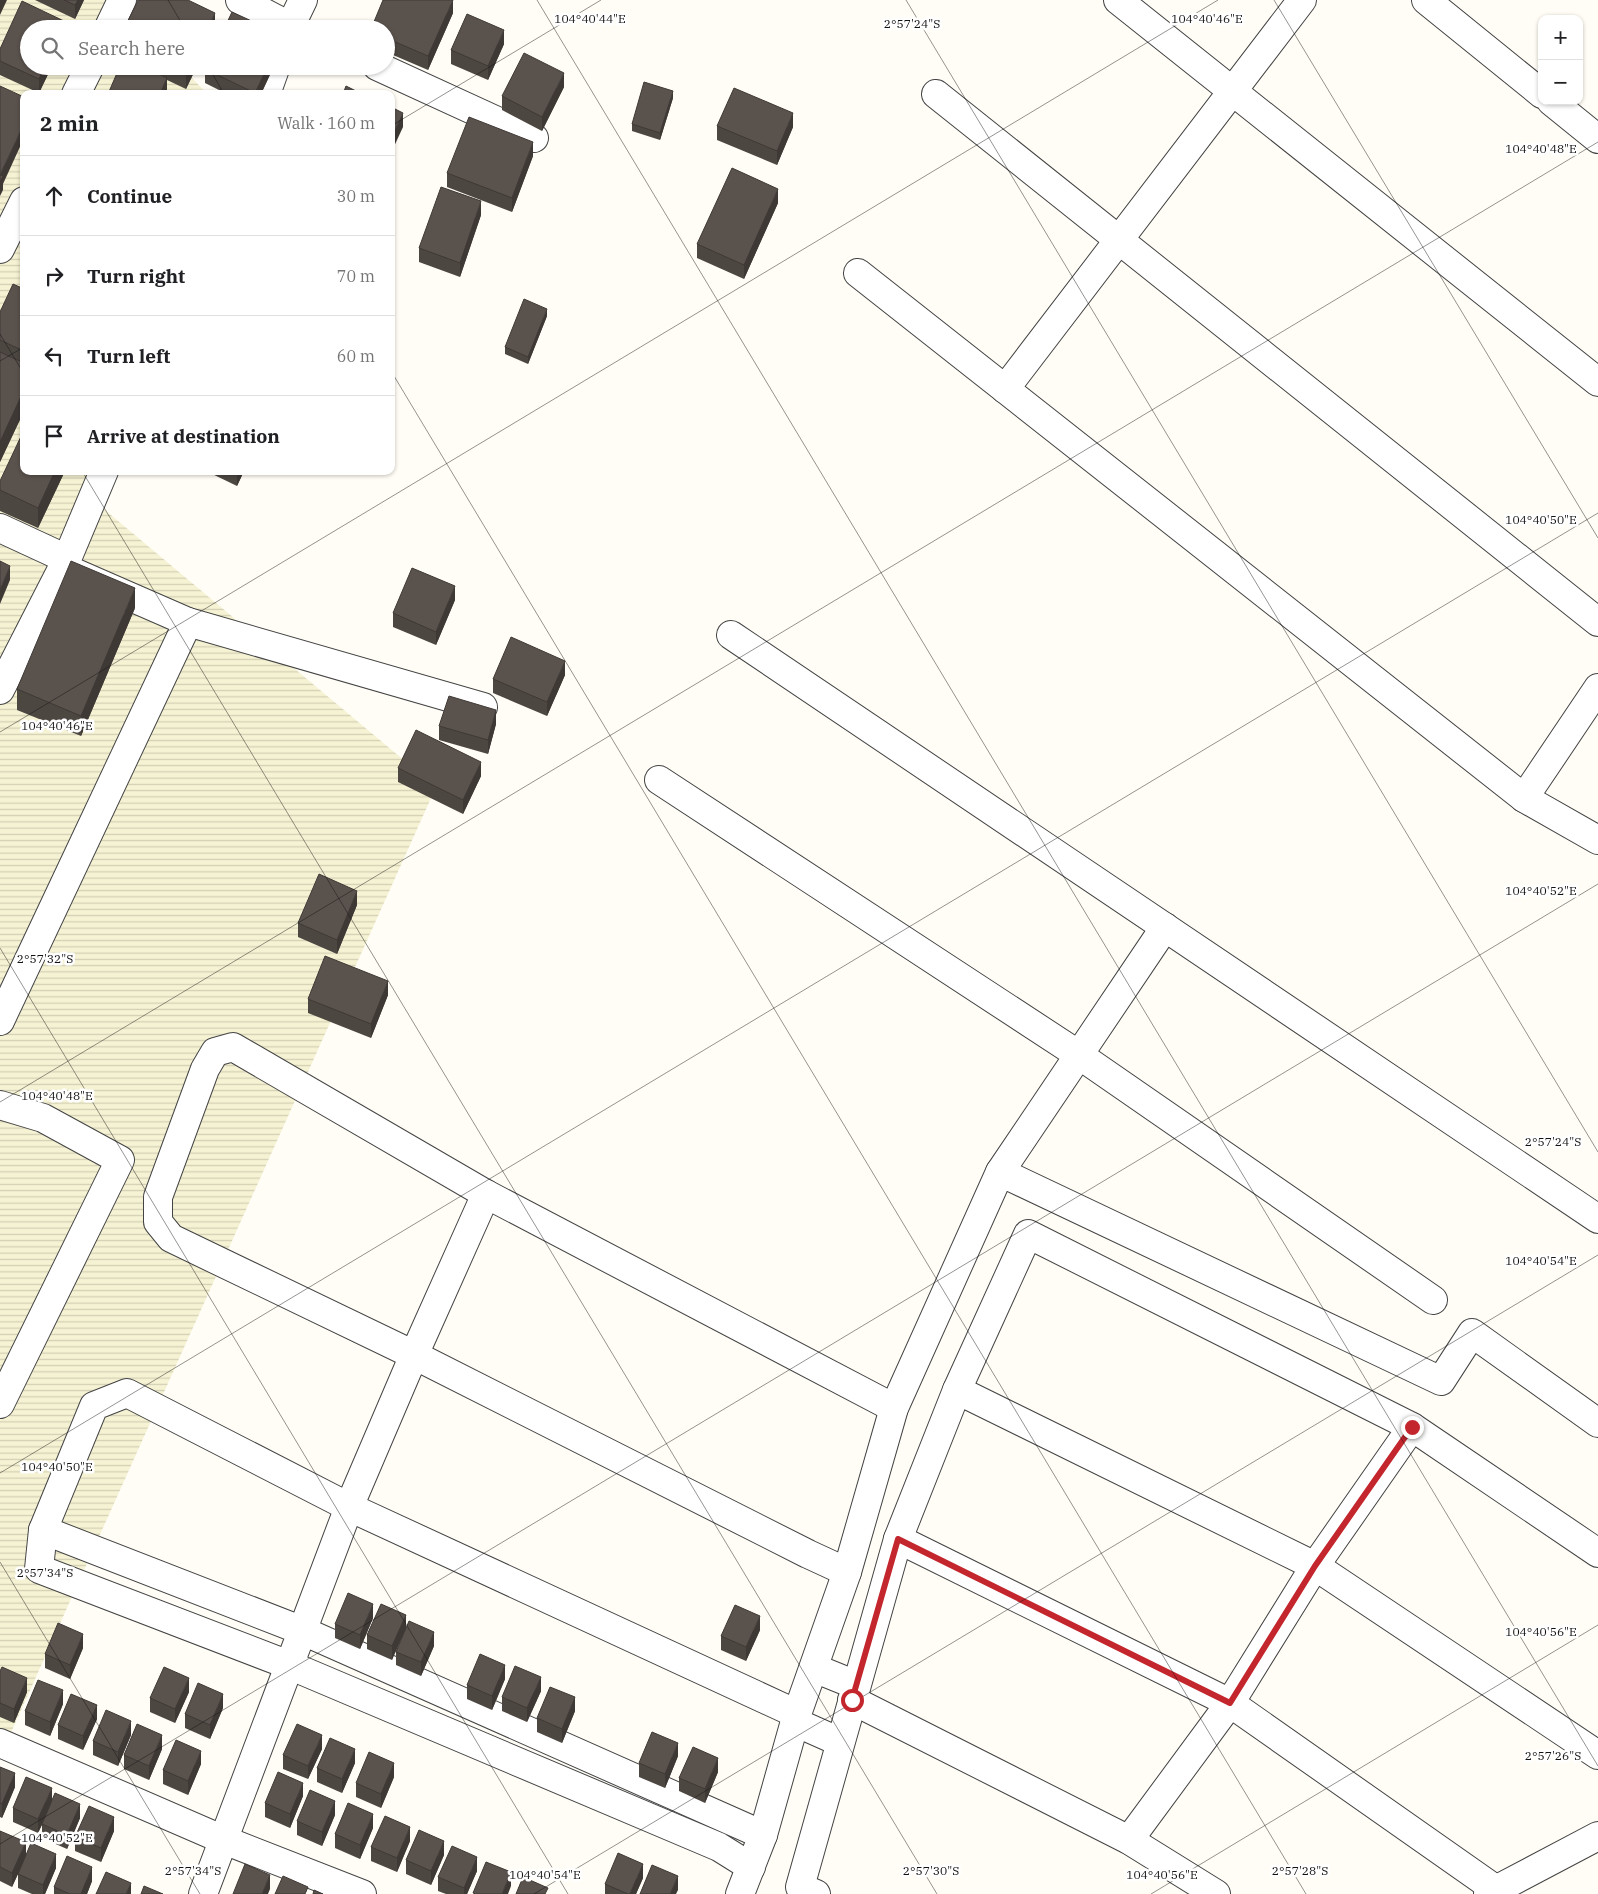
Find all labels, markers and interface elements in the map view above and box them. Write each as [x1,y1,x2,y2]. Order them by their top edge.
text: 104°40'44"E [554,11,626,26]
text: 104°40'46"E [1171,11,1243,26]
map controls [1538,15,1583,105]
button: + [1538,15,1583,60]
text: 2°57'24"S [884,16,940,31]
search box [20,20,395,75]
icon: search [38,34,66,62]
text: Search here [78,36,185,60]
button: − [1538,60,1583,105]
text: 2 min [40,109,99,137]
text: Walk · 160 m [277,113,375,133]
text: 104°40'48"E [1505,141,1577,156]
icon: ahead [40,182,68,210]
text: Continue [87,184,172,208]
text: 30 m [337,186,375,206]
icon: right [40,262,68,290]
text: Turn right [87,264,185,288]
text: 70 m [337,266,375,286]
icon: left [40,342,68,370]
text: Turn left [87,344,170,368]
text: 60 m [337,346,375,366]
icon: arrive [40,422,68,450]
text: Arrive at destination [87,424,280,448]
text: 104°40'50"E [1505,512,1577,527]
text: 104°40'46"E [21,718,93,733]
text: 104°40'52"E [1505,883,1577,898]
text: 2°57'32"S [17,951,73,966]
text: 104°40'48"E [21,1088,93,1103]
text: 2°57'24"S [1525,1134,1581,1149]
text: 104°40'54"E [1505,1253,1577,1268]
route end [1401,1416,1424,1439]
text: 104°40'50"E [21,1459,93,1474]
text: 2°57'34"S [17,1565,73,1580]
text: 104°40'56"E [1505,1624,1577,1639]
route start [841,1689,864,1712]
text: 2°57'26"S [1525,1748,1581,1763]
text: 104°40'52"E [21,1830,93,1845]
text: 2°57'34"S [165,1863,221,1878]
text: 2°57'30"S [903,1863,959,1878]
text: 2°57'28"S [1272,1863,1328,1878]
text: 104°40'54"E [509,1867,581,1882]
text: 104°40'56"E [1126,1867,1198,1882]

